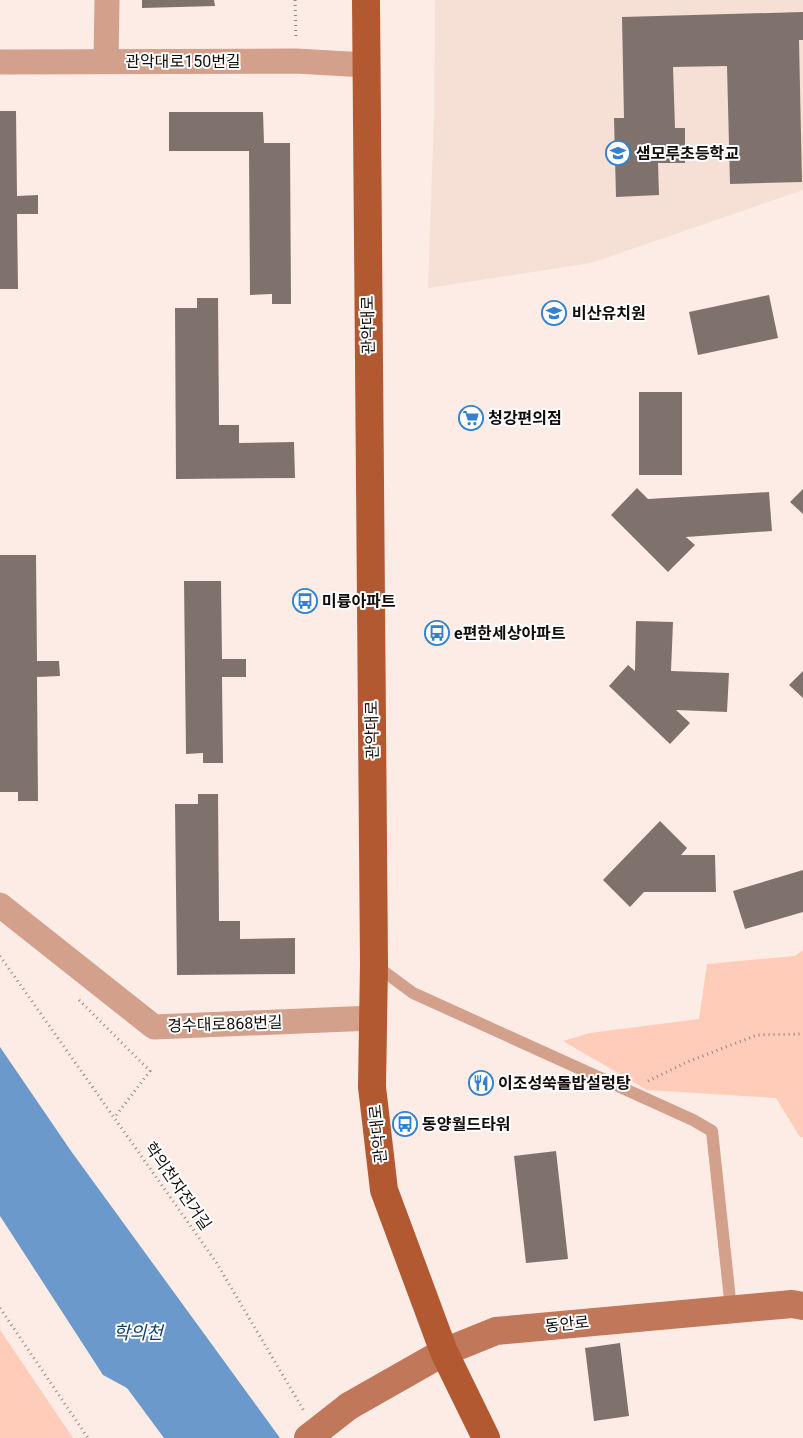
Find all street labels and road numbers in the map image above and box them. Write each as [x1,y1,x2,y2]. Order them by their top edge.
street label: 관악대로150번길 [125,52,241,71]
street label: 관악대로 [358,295,378,355]
street label: 관악대로 [362,700,382,760]
street label: 경수대로868번길 [167,1012,283,1036]
street label: 관악대로 [365,1103,391,1164]
street label: 학의천자전거길 [141,1138,215,1234]
street label: 동안로 [544,1312,590,1336]

